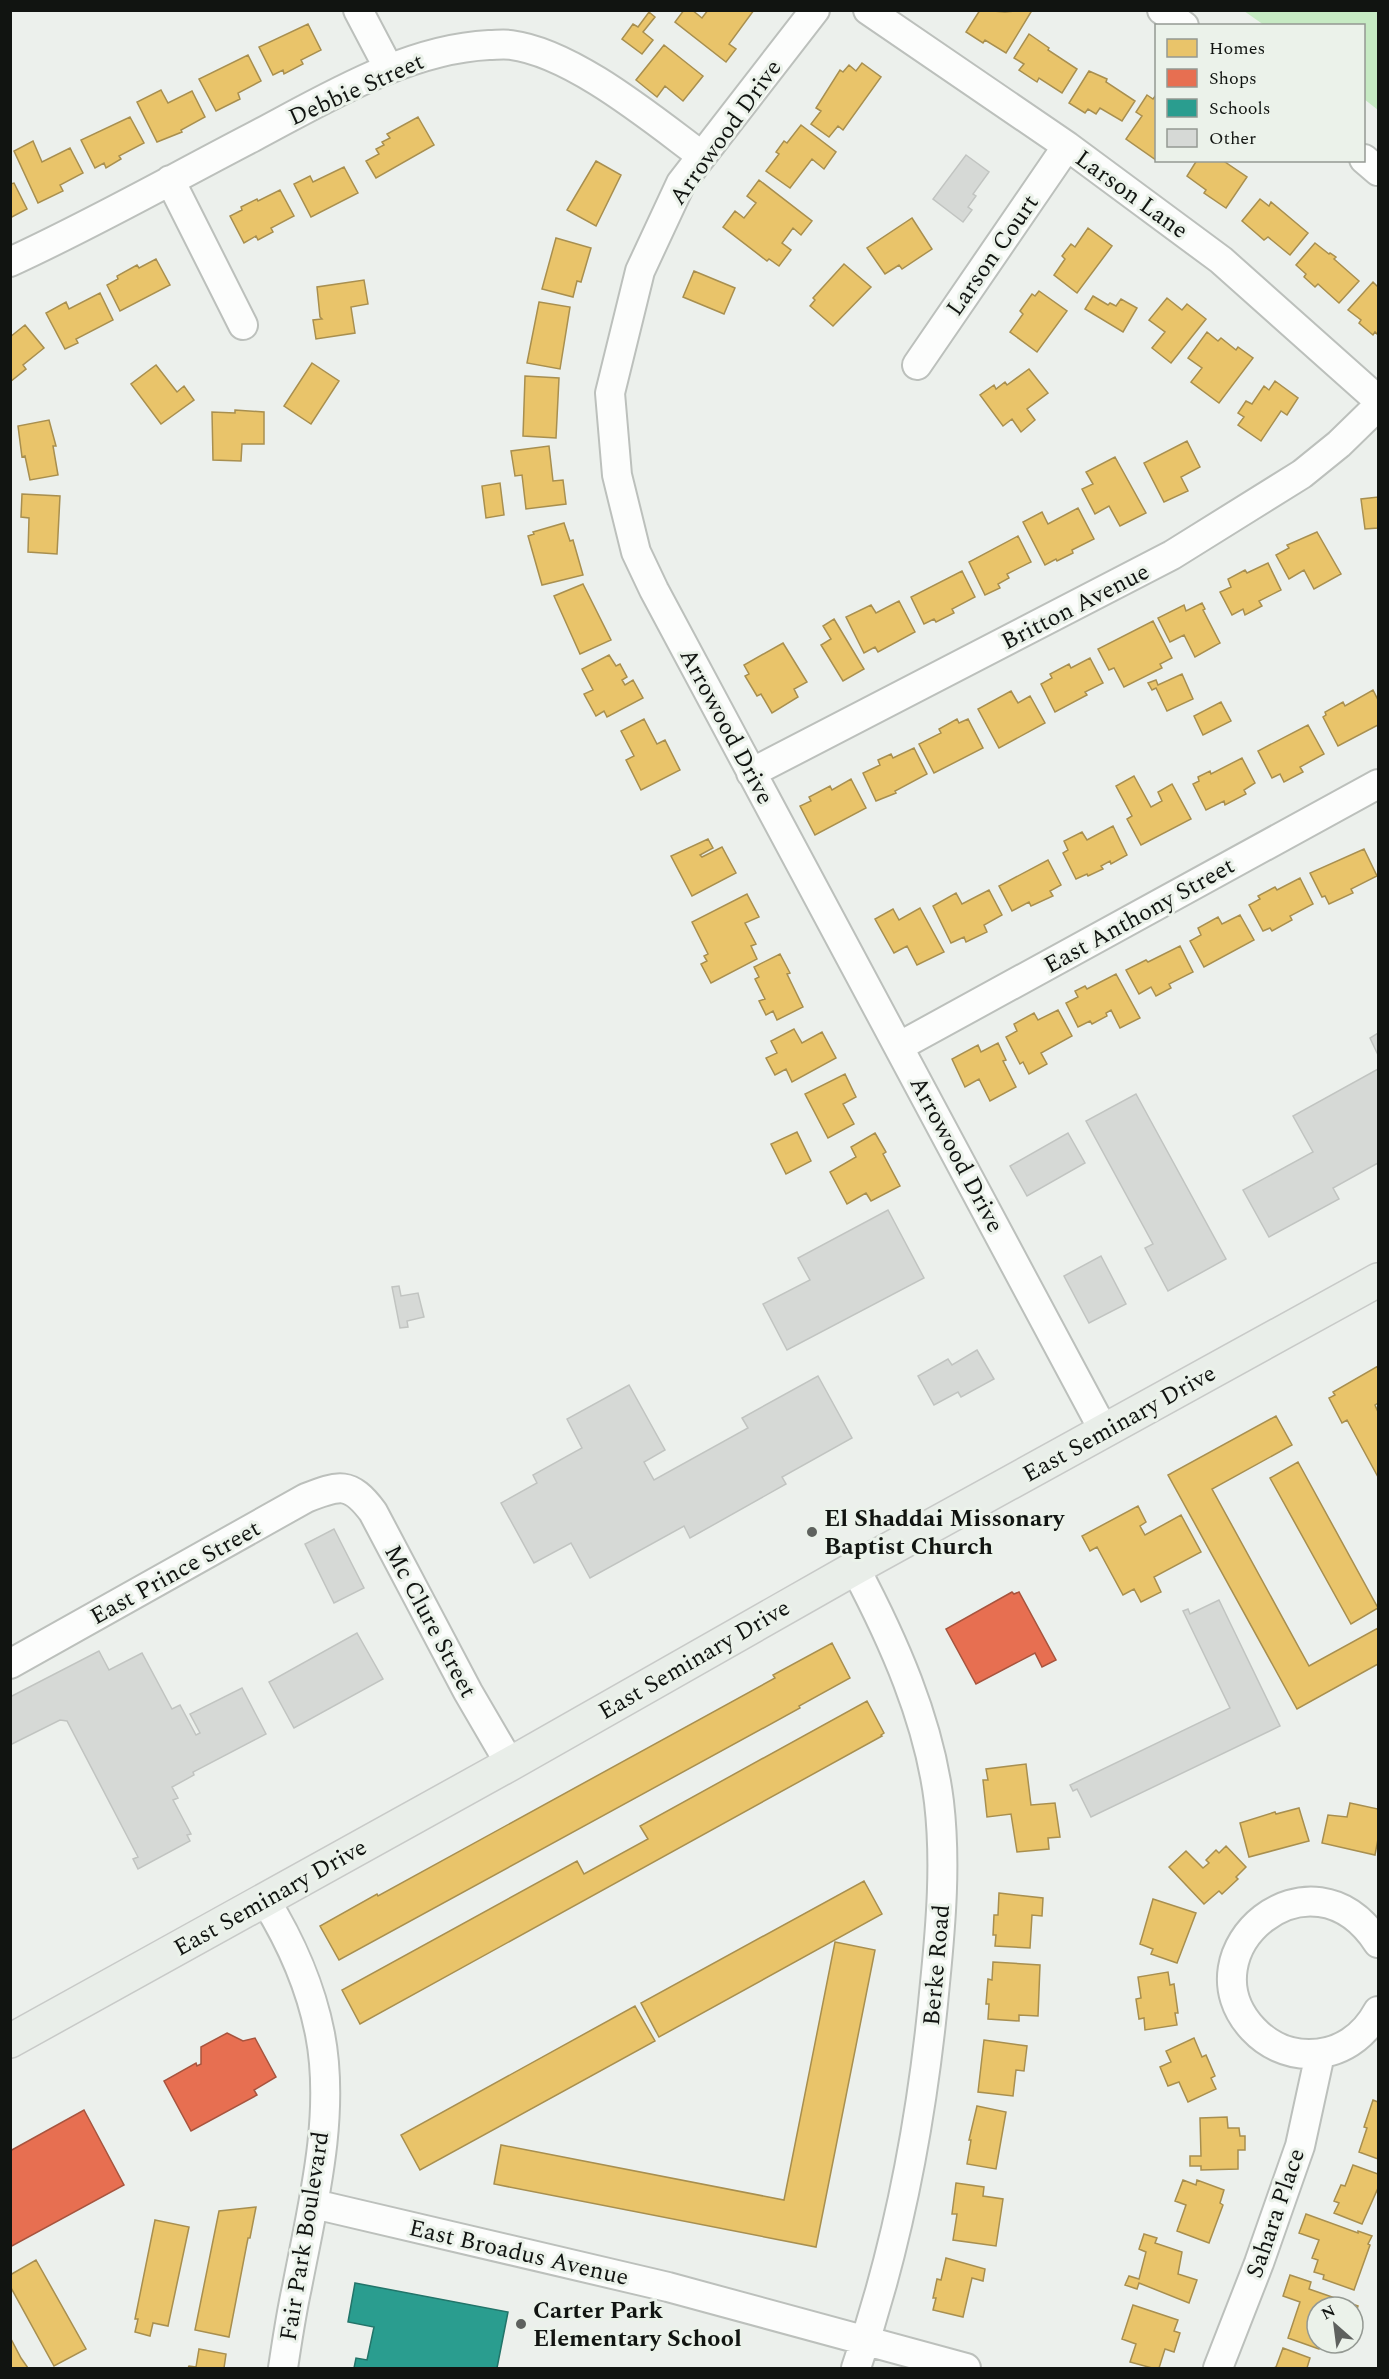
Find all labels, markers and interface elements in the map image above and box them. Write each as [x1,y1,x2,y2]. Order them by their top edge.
legend [1155,24,1365,162]
text: Homes [1209,35,1265,62]
street label: Debbie Street [283,44,430,136]
street label: Arrowood Drive [661,52,791,213]
text: Shops [1209,65,1257,92]
text: Schools [1209,95,1271,122]
text: Other [1209,125,1256,152]
street label: Larson Lane [1067,141,1195,248]
street label: Larson Court [937,187,1048,324]
street label: Britton Avenue [995,554,1156,660]
street label: Arrowood Drive [670,642,782,811]
street label: East Anthony Street [1037,848,1242,983]
street label: Arrowood Drive [900,1070,1012,1239]
street label: East Seminary Drive [1016,1356,1223,1492]
place label: El Shaddai Missonary Baptist Church [824,1501,1066,1565]
street label: East Prince Street [84,1511,267,1635]
marker: El Shaddai Missonary Baptist Church [805,1525,819,1539]
street label: Mc Clure Street [375,1539,486,1704]
street label: East Seminary Drive [592,1590,797,1730]
street label: East Seminary Drive [167,1830,374,1966]
street label: Berke Road [914,1903,960,2027]
street label: Fair Park Boulevard [271,2129,339,2344]
street label: Sahara Place [1237,2144,1315,2283]
street label: East Broadus Avenue [405,2210,632,2296]
place label: Carter Park Elementary School [533,2293,742,2357]
north arrow [1305,2295,1365,2355]
text: N [1317,2299,1340,2326]
marker: Carter Park Elementary School [514,2317,528,2331]

